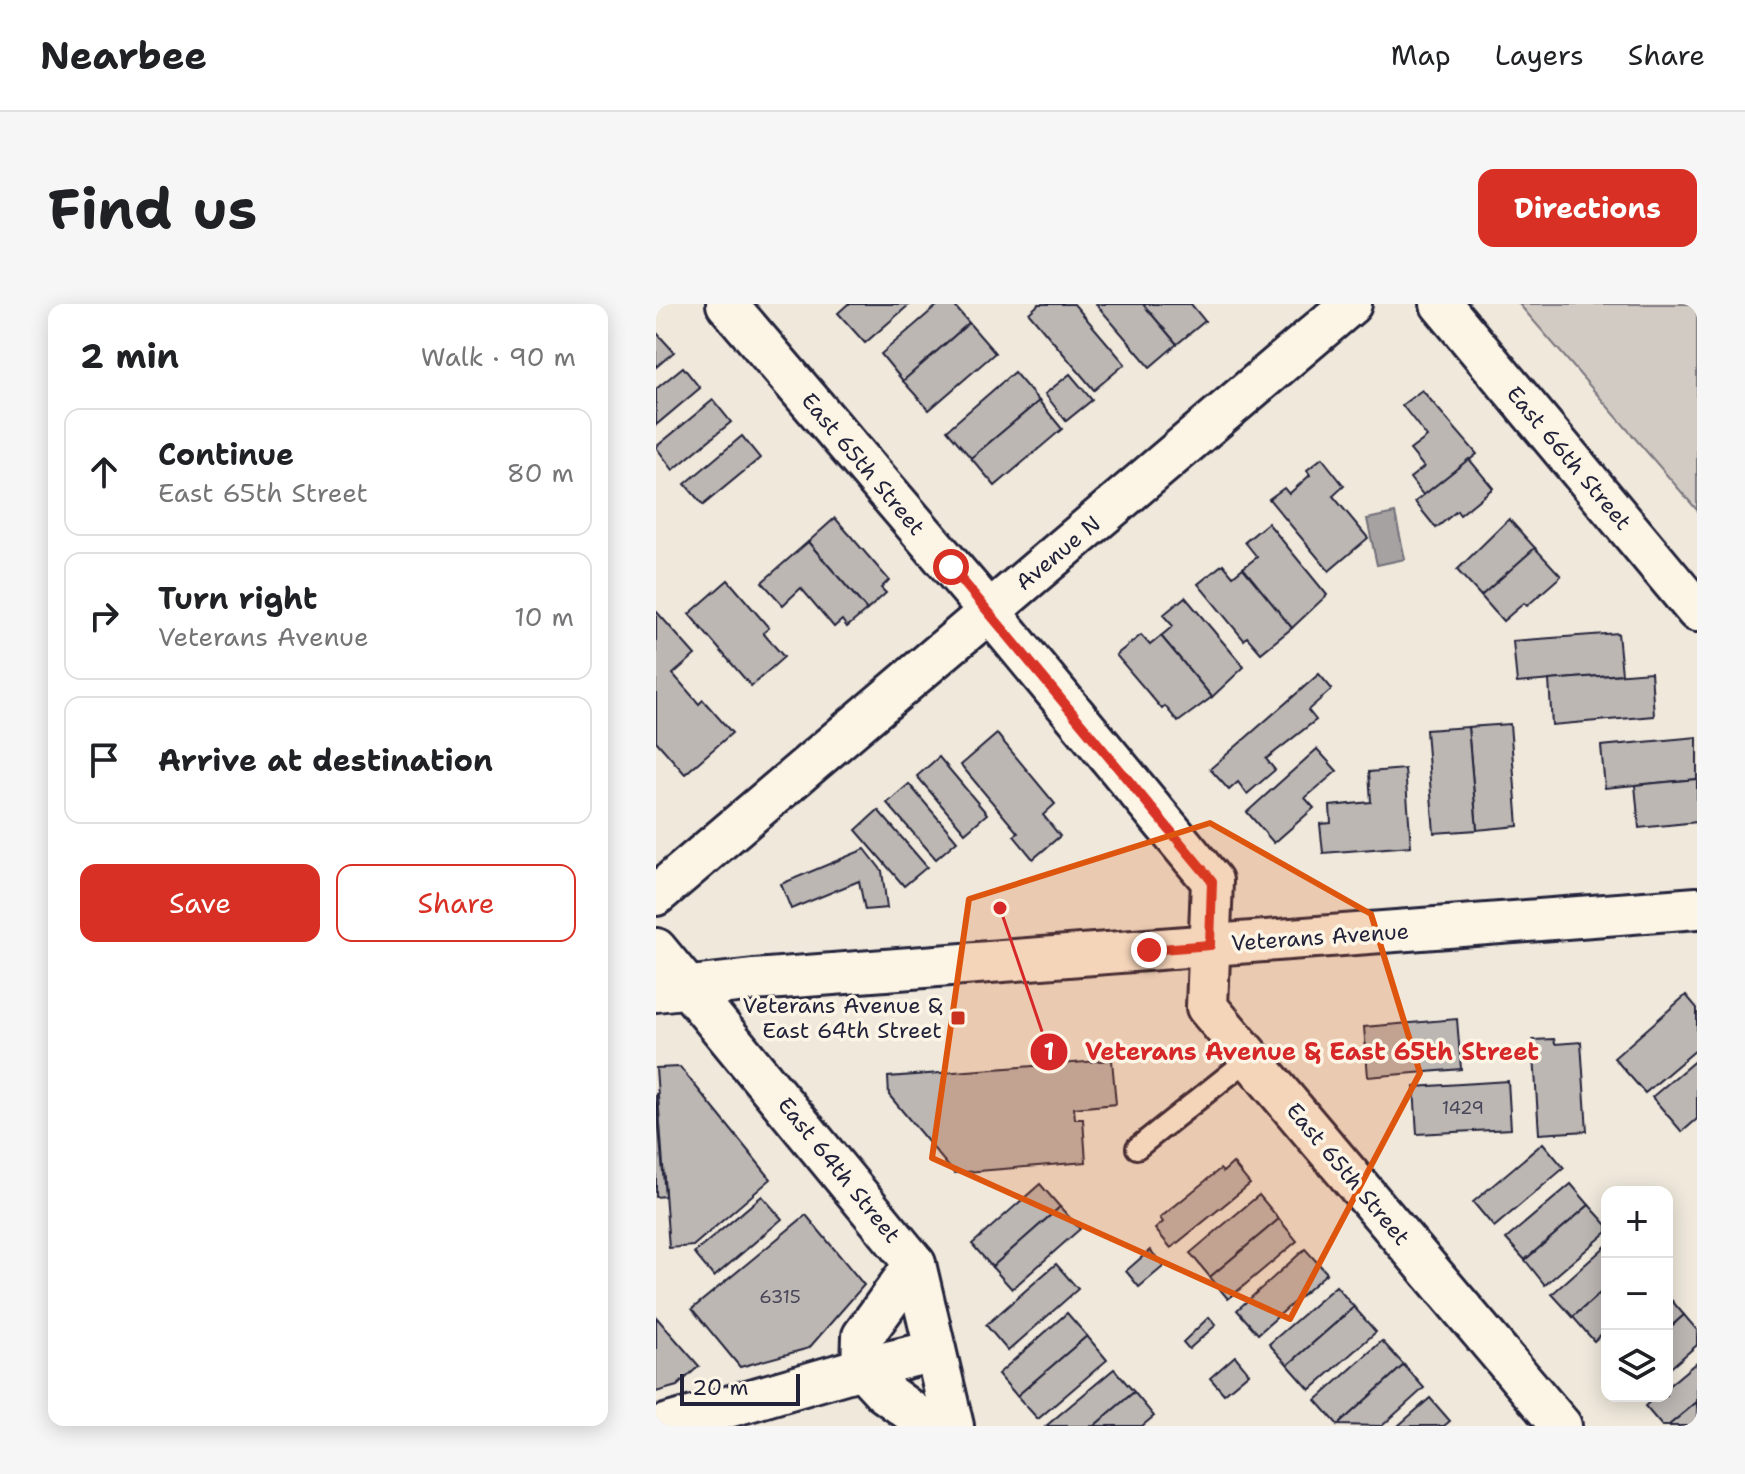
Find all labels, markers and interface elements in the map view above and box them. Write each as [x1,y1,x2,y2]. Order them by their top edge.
text: Nearbee [40,30,207,81]
text: Map [1391,36,1451,74]
text: Layers [1495,36,1584,74]
text: Share [1628,36,1705,74]
button: Directions [1478,169,1697,247]
text: Find us [48,171,257,246]
text: 2 min [80,333,179,379]
text: Walk · 90 m [421,339,576,374]
street label: East 66th Street [1500,380,1638,536]
street label: East 65th Street [795,387,931,541]
text: Continue [158,434,294,475]
icon: ahead [82,450,126,494]
text: 80 m [507,455,574,490]
text: East 65th Street [158,475,368,510]
street label: Avenue N [1010,509,1106,597]
route start [933,549,969,585]
text: Turn right [158,578,317,619]
icon: right [82,594,126,638]
text: 10 m [514,599,574,634]
text: Veterans Avenue [158,619,369,654]
icon: arrive [82,738,126,782]
text: Arrive at destination [158,740,493,781]
button: Save [80,864,320,942]
button: Share [336,864,576,942]
street label: Veterans Avenue [1230,916,1410,958]
route end [1131,932,1167,968]
place label: Veterans Avenue & East 64th Street [743,991,943,1045]
marker: Veterans Avenue & East 64th Street [949,1009,967,1027]
callout: Veterans Avenue & East 65th Street [1029,1028,1555,1076]
text: 1 [1044,1036,1054,1068]
text: Veterans Avenue & East 65th Street [1085,1036,1539,1068]
street label: East 64th Street [771,1091,907,1249]
house number: 1429 [1442,1096,1484,1120]
street label: East 65th Street [1280,1097,1416,1251]
map controls [1601,1186,1673,1402]
button: + [1601,1186,1673,1258]
button: − [1601,1258,1673,1330]
house number: 6315 [759,1285,801,1309]
button: layers [1601,1330,1673,1402]
scale bar [680,1370,800,1406]
text: 20 m [692,1373,749,1402]

